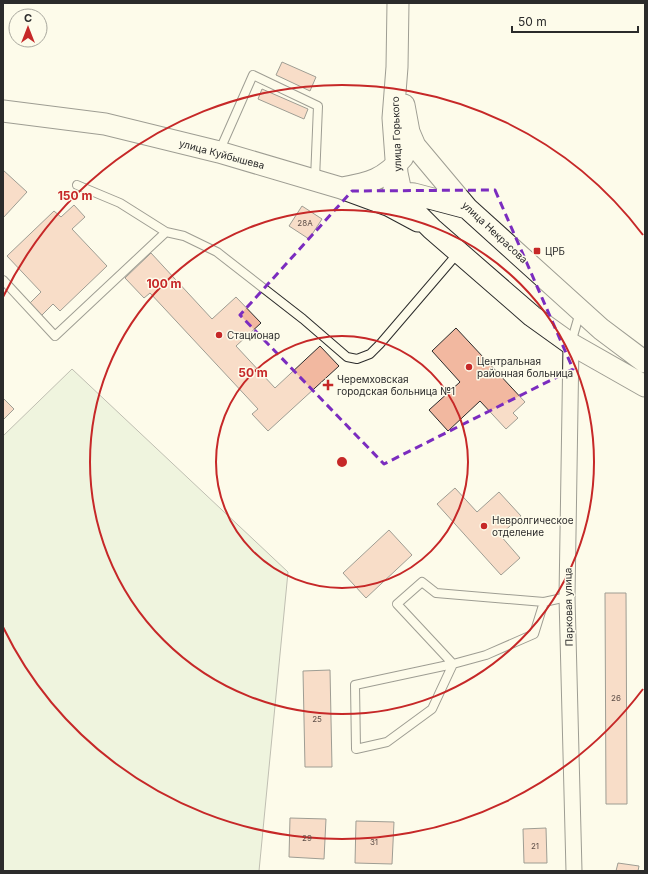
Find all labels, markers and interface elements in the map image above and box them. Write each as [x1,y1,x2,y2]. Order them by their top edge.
north arrow [8,8,48,48]
scale bar [512,8,638,34]
text: С [24,11,32,25]
text: 50 m [518,14,547,29]
street label: улица Горького [389,96,403,172]
street label: улица Куйбышева [178,137,266,171]
text: 150 m [58,188,92,203]
street label: улица Некрасова [460,199,530,265]
house number: 28А [297,218,313,228]
place label: ЦРБ [545,245,565,257]
marker: ЦРБ [532,246,542,256]
text: 100 m [146,276,182,291]
place label: Стационар [227,329,280,341]
marker: Стационар [214,330,224,340]
place label: Центральная районная больница [477,355,573,379]
marker: Центральная районная больница [464,362,474,372]
text: 50 m [238,365,268,380]
place label: Черемховская городская больница №1 [337,373,455,397]
marker: Черемховская городская больница №1 [322,379,334,391]
centre of rings [335,455,349,469]
place label: Невролгическое отделение [492,514,574,538]
marker: Невролгическое отделение [479,521,489,531]
street label: Парковая улица [561,568,575,646]
house number: 26 [611,693,621,703]
house number: 25 [312,714,322,724]
house number: 29 [302,833,312,843]
house number: 31 [370,837,378,847]
house number: 21 [531,841,539,851]

